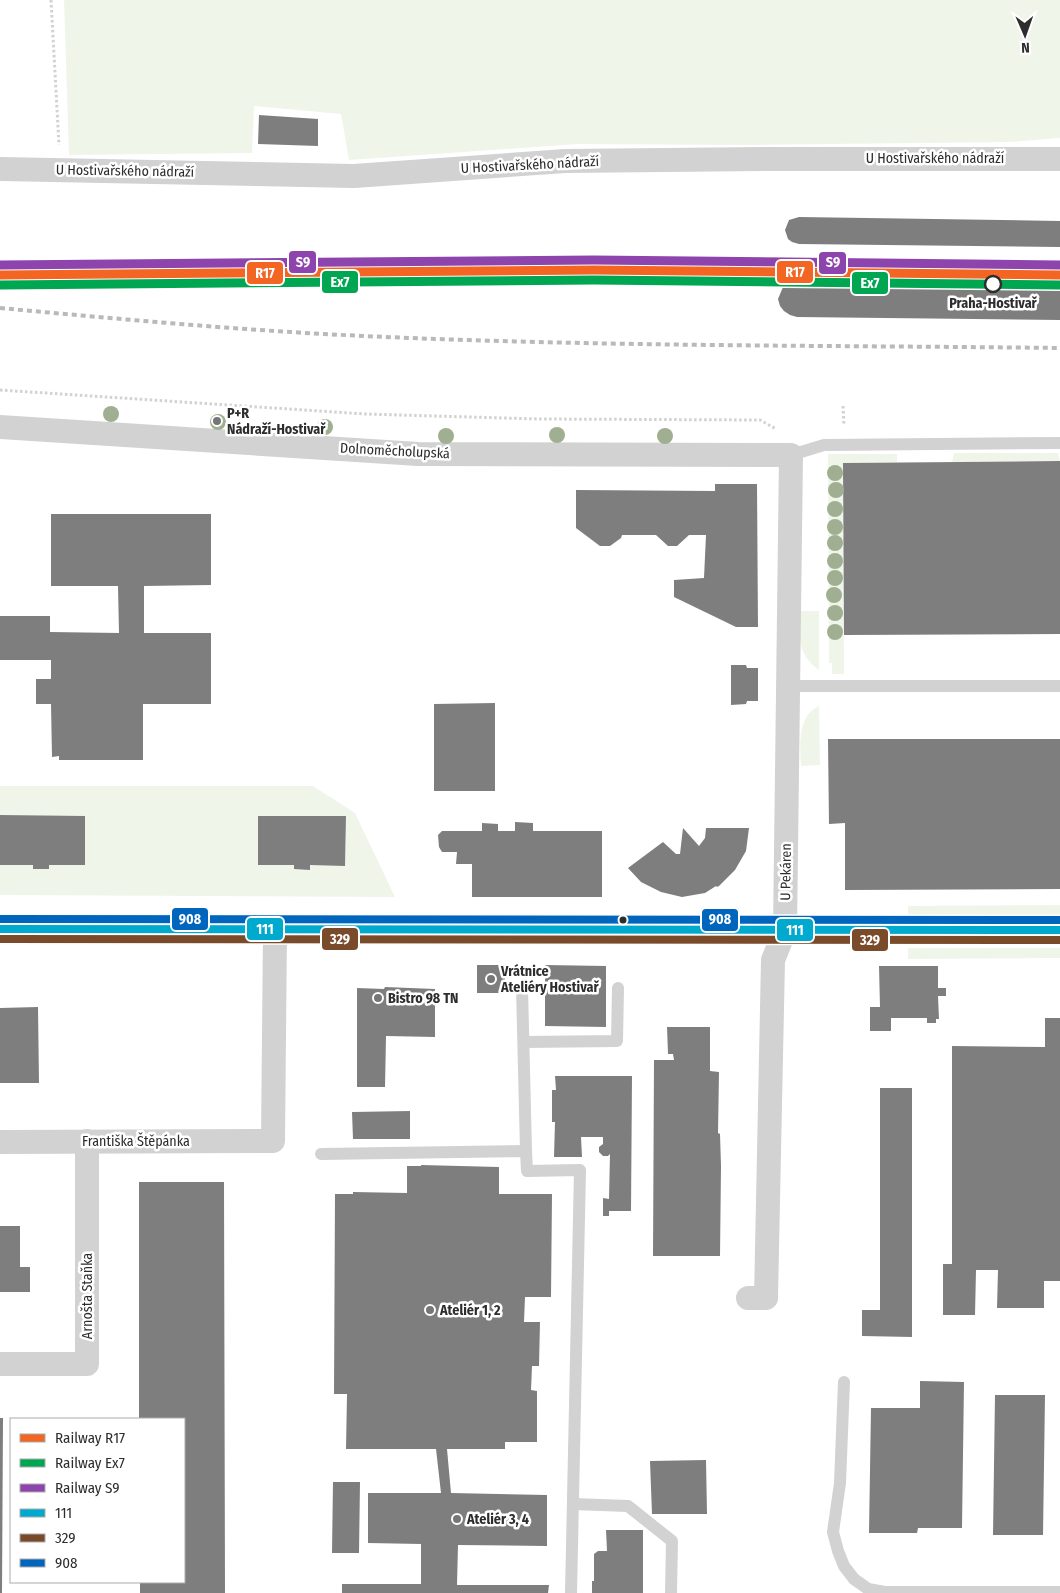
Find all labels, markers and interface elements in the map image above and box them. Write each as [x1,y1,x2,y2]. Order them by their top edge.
north arrow [1000,10,1050,60]
text: N [1021,39,1030,56]
street label: U Hostivařského nádraží [866,150,1005,167]
street label: U Hostivařského nádraží [460,153,600,177]
street label: U Hostivařského nádraží [56,161,195,181]
line badge: S9 [288,250,317,274]
line badge: S9 [818,251,847,275]
text: S9 [296,254,310,271]
text: S9 [826,254,840,271]
line badge: R17 [776,260,814,284]
line badge: R17 [246,261,284,285]
text: R17 [785,264,805,281]
text: R17 [255,265,275,282]
line badge: Ex7 [321,270,359,294]
line badge: Ex7 [851,271,889,295]
text: Ex7 [330,274,350,291]
text: Ex7 [860,275,880,292]
marker: Praha-Hostivař [984,275,1002,293]
place label: Praha-Hostivař [949,295,1038,312]
place label: P+R Nádraží-Hostivař [227,405,326,438]
marker: P+R Nádraží-Hostivař [211,415,223,427]
street label: Dolnoměcholupská [340,440,450,462]
street label: U Pekáren [777,843,795,901]
line badge: 908 [171,907,209,931]
line badge: 908 [701,908,739,932]
text: 908 [179,911,202,928]
text: 908 [709,911,732,928]
unlabelled marker [618,915,628,925]
line badge: 111 [246,917,284,941]
line badge: 111 [776,918,814,942]
text: 111 [256,921,274,938]
text: 111 [786,922,804,939]
line badge: 329 [321,927,359,951]
line badge: 329 [851,928,889,952]
text: 329 [329,931,350,948]
text: 329 [859,932,880,949]
place label: Vrátnice Ateliéry Hostivař [500,963,599,996]
marker: Vrátnice Ateliéry Hostivař [485,973,497,985]
place label: Bistro 98 TN [388,990,458,1007]
marker: Bistro 98 TN [372,992,384,1004]
street label: Františka Štěpánka [82,1132,190,1150]
street label: Arnošta Staňka [79,1253,96,1339]
place label: Ateliér 1, 2 [439,1302,501,1319]
marker: Ateliér 1, 2 [424,1304,436,1316]
legend [10,1418,185,1583]
text: Railway R17 [55,1429,125,1447]
text: Railway Ex7 [55,1454,125,1472]
text: Railway S9 [55,1479,120,1497]
text: 111 [55,1504,72,1522]
place label: Ateliér 3, 4 [466,1511,529,1528]
marker: Ateliér 3, 4 [451,1513,463,1525]
text: 329 [55,1529,75,1547]
text: 908 [55,1554,78,1572]

